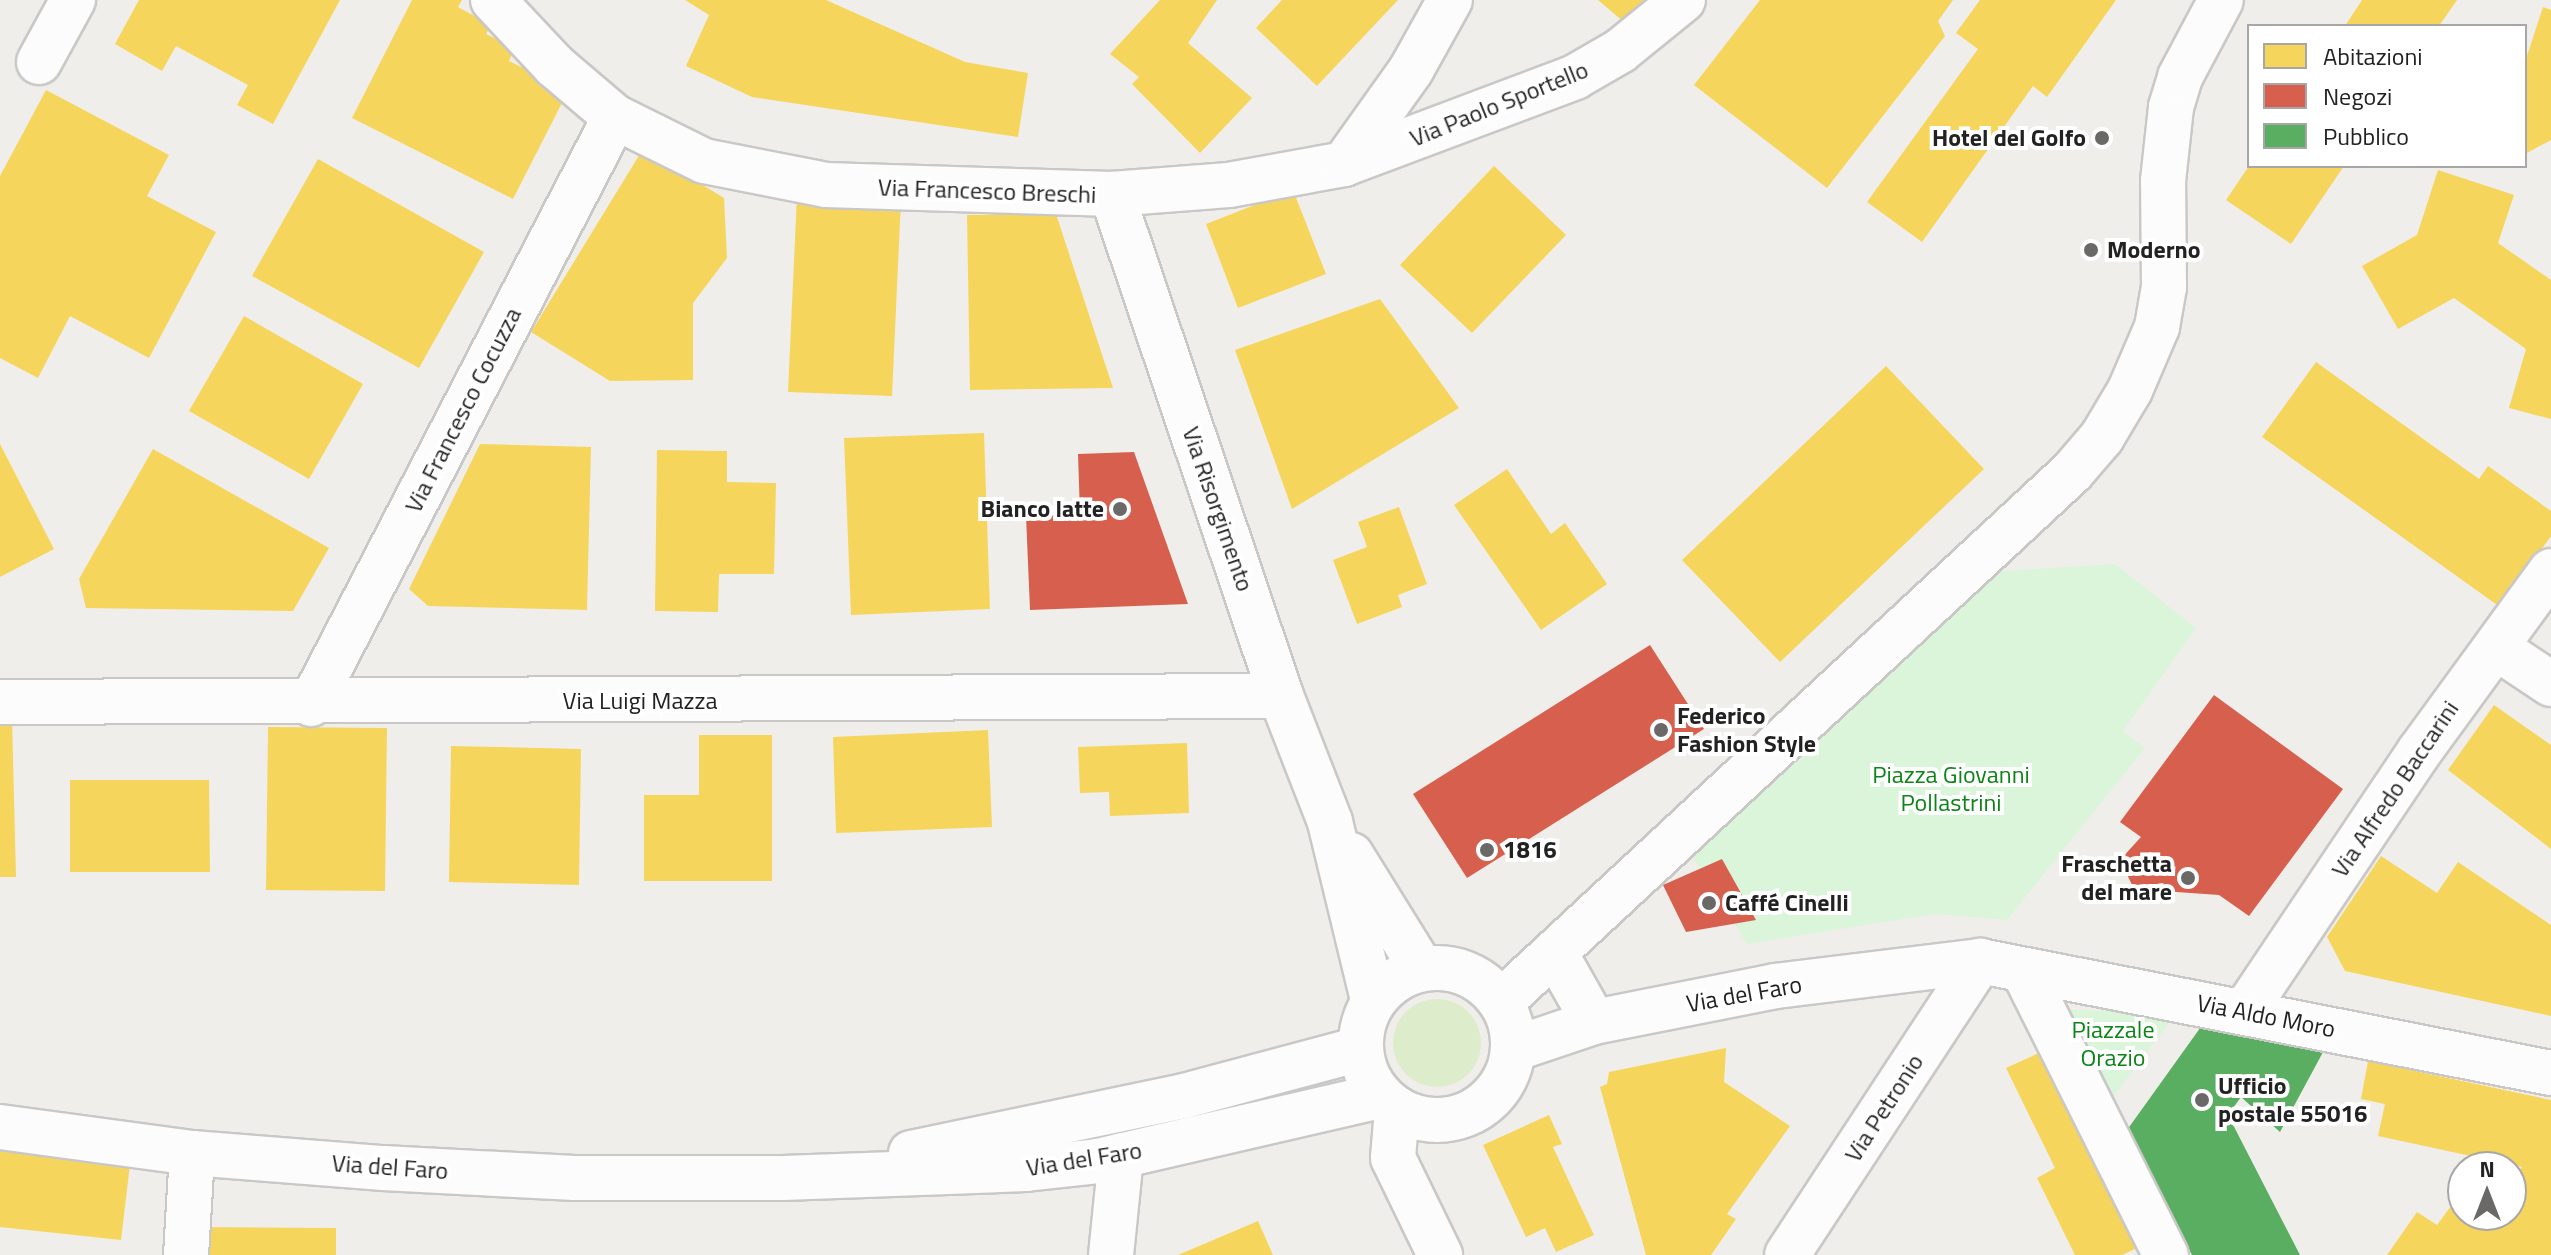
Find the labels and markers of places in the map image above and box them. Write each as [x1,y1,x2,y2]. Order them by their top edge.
place label: Hotel del Golfo [1932,124,2086,152]
marker: Hotel del Golfo [2093,129,2111,147]
place label: Moderno [2107,236,2201,264]
marker: Moderno [2082,241,2100,259]
place label: Bianco latte [981,495,1104,523]
marker: Bianco latte [1111,500,1129,518]
place label: Federico Fashion Style [1677,702,1816,758]
marker: Federico Fashion Style [1652,721,1670,739]
place label: 1816 [1503,836,1557,864]
marker: 1816 [1478,841,1496,859]
place label: Fraschetta del mare [2061,850,2172,906]
marker: Fraschetta del mare [2179,869,2197,887]
place label: Caffé Cinelli [1725,889,1849,917]
marker: Caffé Cinelli [1700,894,1718,912]
place label: Ufficio postale 55016 [2218,1072,2367,1128]
marker: Ufficio postale 55016 [2193,1091,2211,1109]

